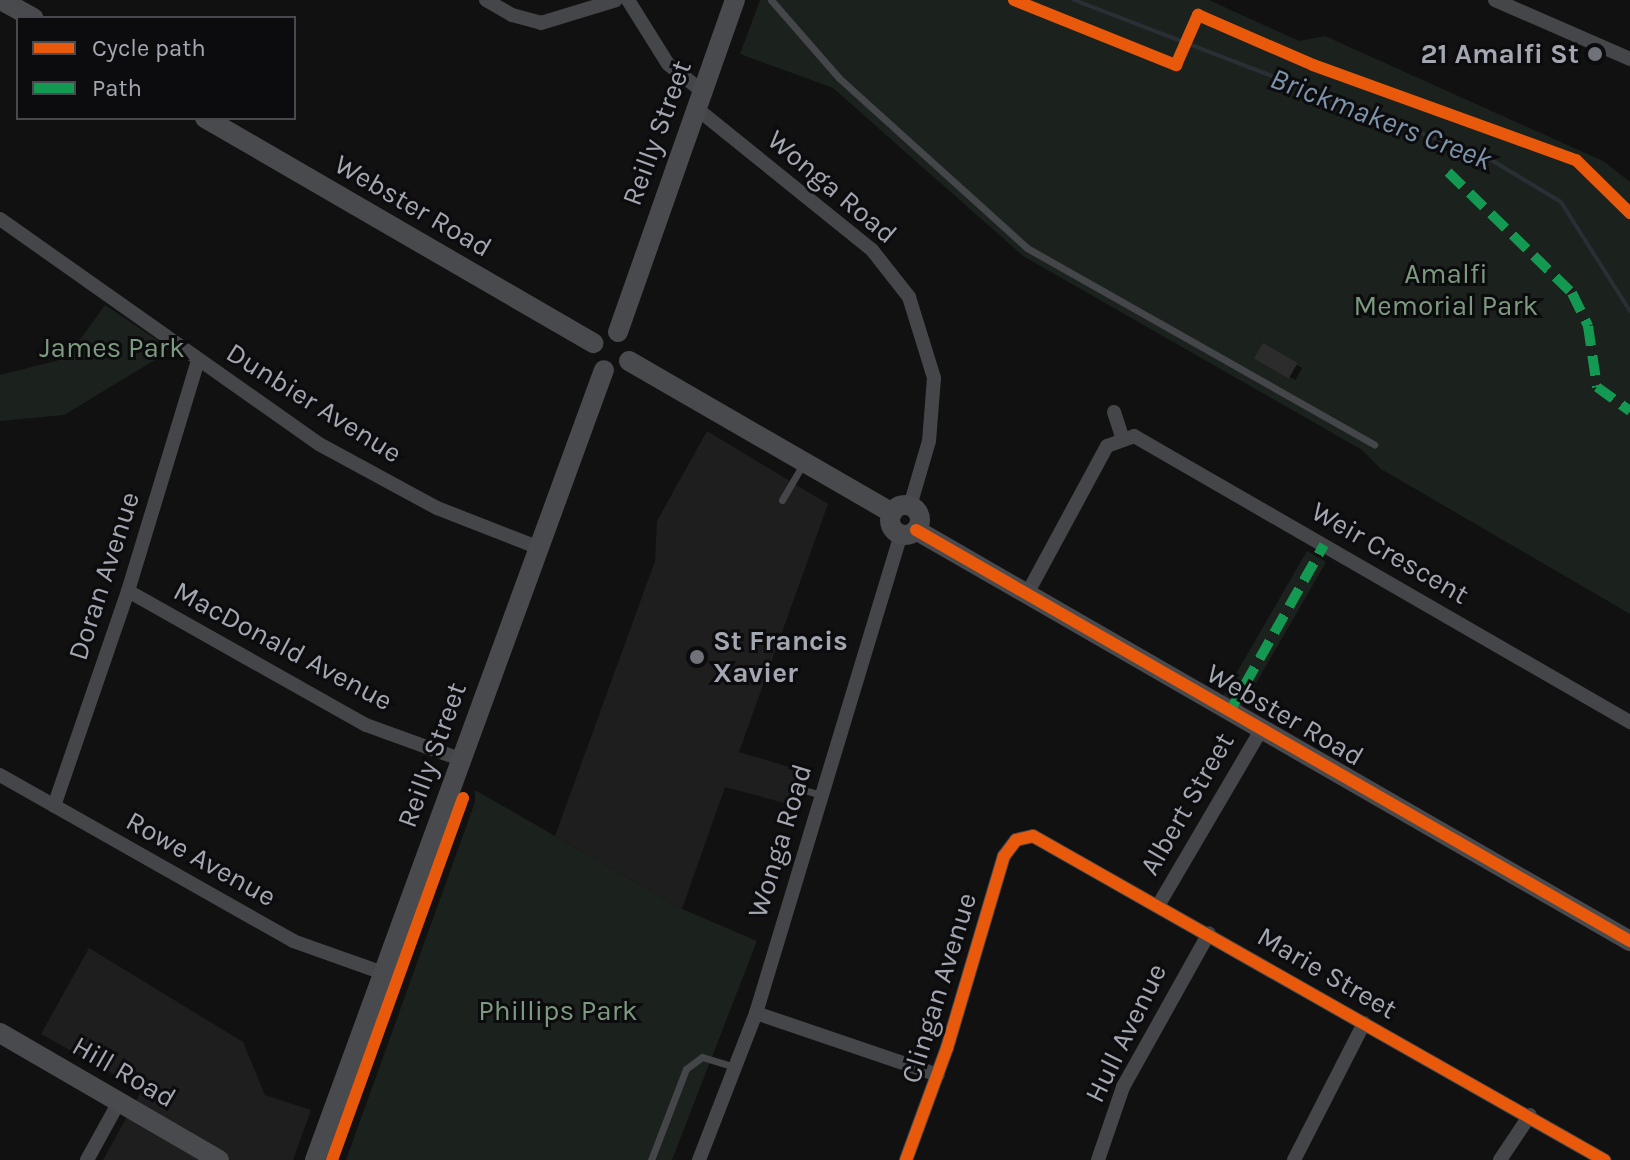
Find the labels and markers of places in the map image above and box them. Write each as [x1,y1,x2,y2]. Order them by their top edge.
place label: 21 Amalfi St [1421,37,1579,71]
marker: 21 Amalfi St [1586,45,1604,63]
place label: St Francis Xavier [713,624,848,690]
marker: St Francis Xavier [688,648,706,666]

